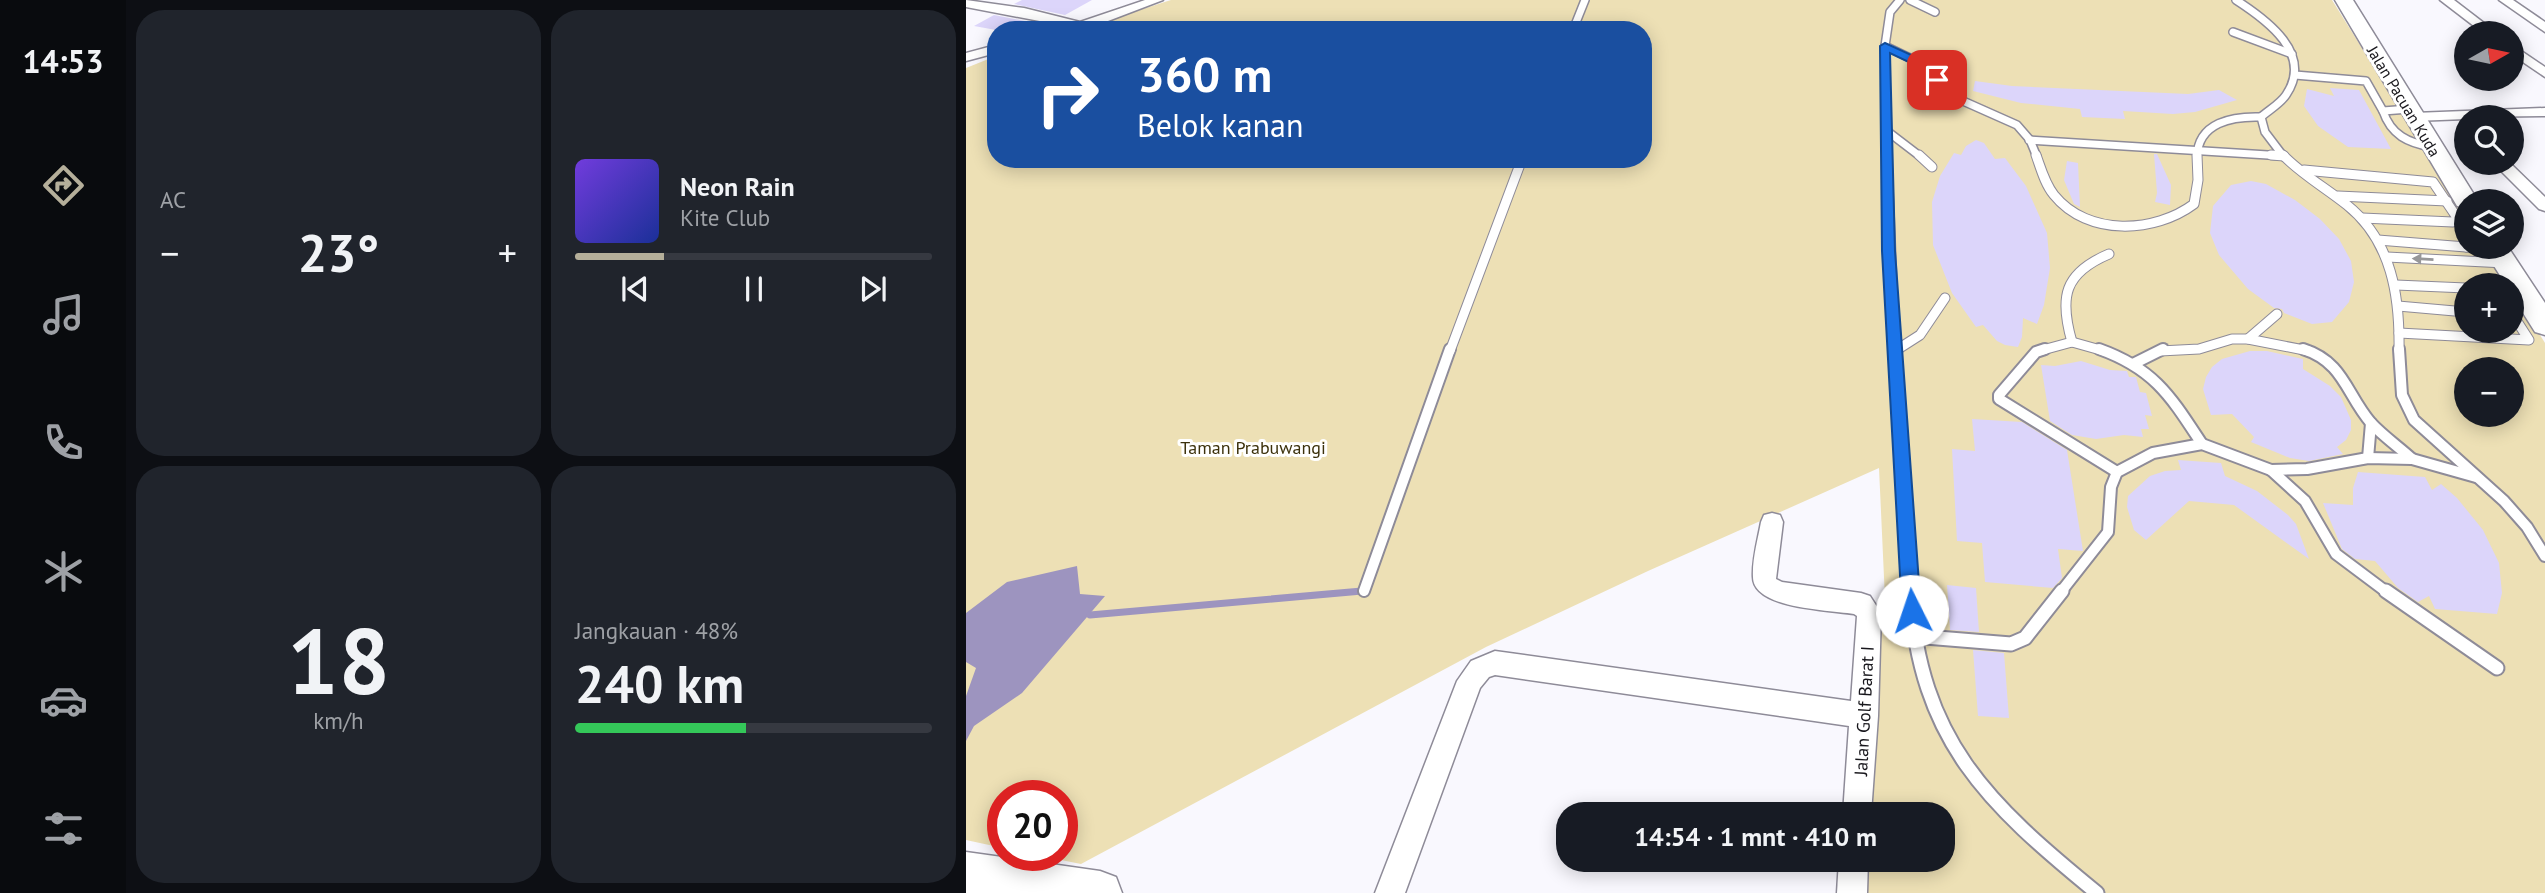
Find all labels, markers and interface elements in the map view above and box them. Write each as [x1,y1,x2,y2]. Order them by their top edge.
north arrow [2454,21,2524,91]
map controls [2454,21,2524,427]
text: 14:53 [22,40,104,82]
street label: Jalan Pacuan Kuda [2363,41,2445,160]
text: 360 m [1137,42,1272,106]
icon: right [1022,49,1113,140]
pin [1907,50,1967,110]
icon: arrive [1918,61,1956,99]
text: Belok kanan [1137,104,1303,146]
button: search [2454,105,2524,175]
icon: directions [39,161,88,210]
text: Neon Rain [680,170,795,203]
text: AC [160,185,186,214]
button: layers [2454,189,2524,259]
text: Kite Club [680,203,770,232]
text: 23° [298,219,379,286]
text: − [160,228,179,277]
text: + [498,228,517,277]
one-way arrow [2412,253,2434,264]
icon: previous [616,270,654,308]
icon: pause [735,270,773,308]
icon: next [854,270,892,308]
button: + [2454,273,2524,343]
icon: music [39,290,88,339]
button: − [2454,357,2524,427]
icon: phone [39,418,88,467]
park label: Taman Prabuwangi [1180,436,1326,459]
icon: climate [39,547,88,596]
position arrow [1875,574,1949,648]
text: 18 [287,601,390,719]
text: Jangkauan · 48% [575,616,738,645]
street label: Jalan Golf Barat I [1849,645,1879,778]
text: 240 km [575,650,744,717]
icon: car [39,676,88,725]
text: km/h [313,706,364,735]
speed limit sign: 20 [987,780,1078,871]
icon: filters [39,804,88,853]
text: 14:54 · 1 mnt · 410 m [1634,820,1877,853]

